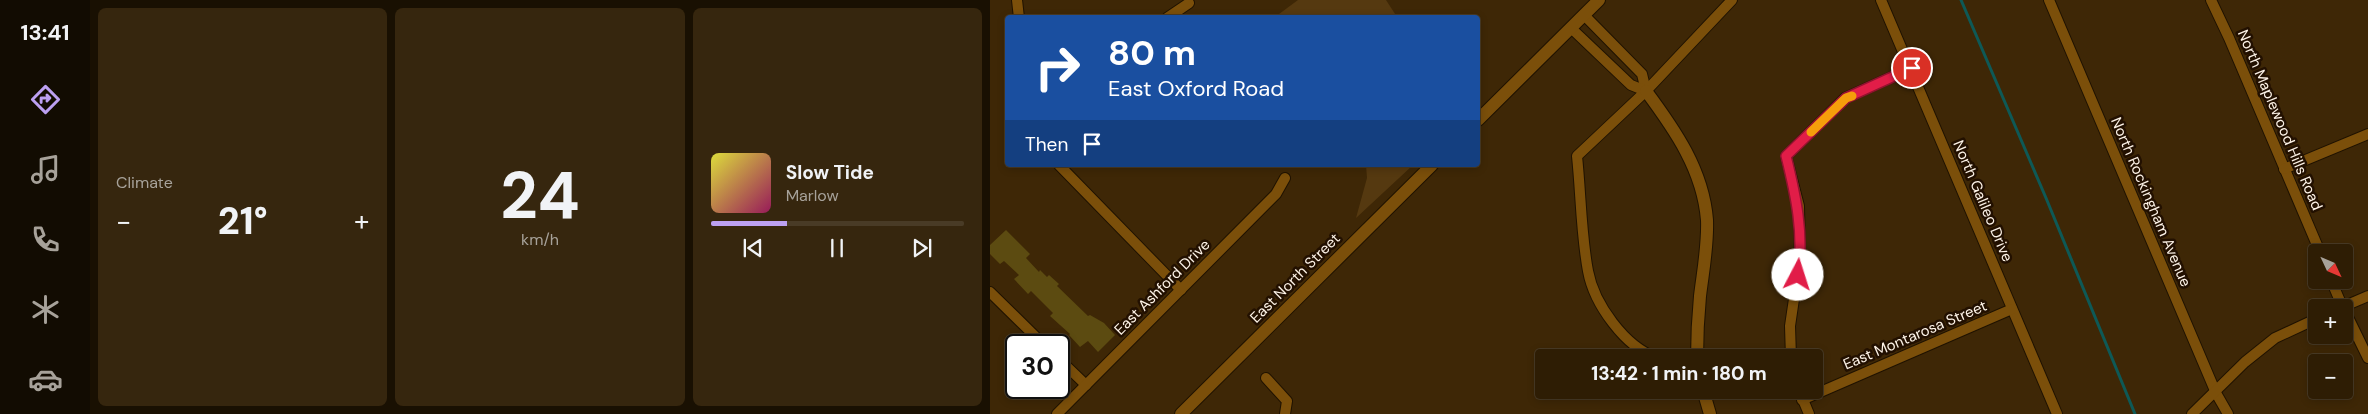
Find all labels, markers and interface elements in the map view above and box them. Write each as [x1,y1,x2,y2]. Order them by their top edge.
text: 13:41 [20,18,70,47]
street label: North Maplewood Hills Road [2233,27,2327,213]
text: 80 m [1108,30,1196,76]
icon: right [1025,35,1090,100]
pin [1891,47,1933,89]
icon: arrive [1898,54,1926,82]
text: East Oxford Road [1108,74,1284,103]
icon: directions [28,82,63,117]
street label: North Rockingham Avenue [2106,114,2196,290]
icon: arrive [1078,130,1106,158]
text: Then [1025,132,1068,157]
street label: North Galileo Drive [1948,137,2018,265]
icon: music [28,152,63,187]
text: 24 [500,154,580,238]
text: Slow Tide [786,160,874,185]
text: Climate [116,172,173,193]
text: Marlow [786,185,839,206]
text: 21° [218,196,268,246]
text: − [116,203,131,240]
text: + [354,203,369,240]
icon: phone [28,222,63,257]
text: km/h [521,229,559,250]
street label: East North Street [1246,229,1344,327]
icon: previous [739,234,767,262]
icon: pause [823,234,851,262]
icon: next [908,234,936,262]
street label: East Ashford Drive [1110,235,1214,339]
north arrow [2308,244,2352,289]
map controls [2308,244,2353,399]
position arrow [1771,248,1823,300]
icon: climate [28,292,63,327]
street label: East Montarosa Street [1840,296,1990,374]
button: + [2308,299,2353,344]
speed limit sign: 30 [1005,334,1070,399]
button: − [2308,354,2353,399]
text: 13:42 · 1 min · 180 m [1591,361,1767,386]
icon: car [28,362,63,397]

